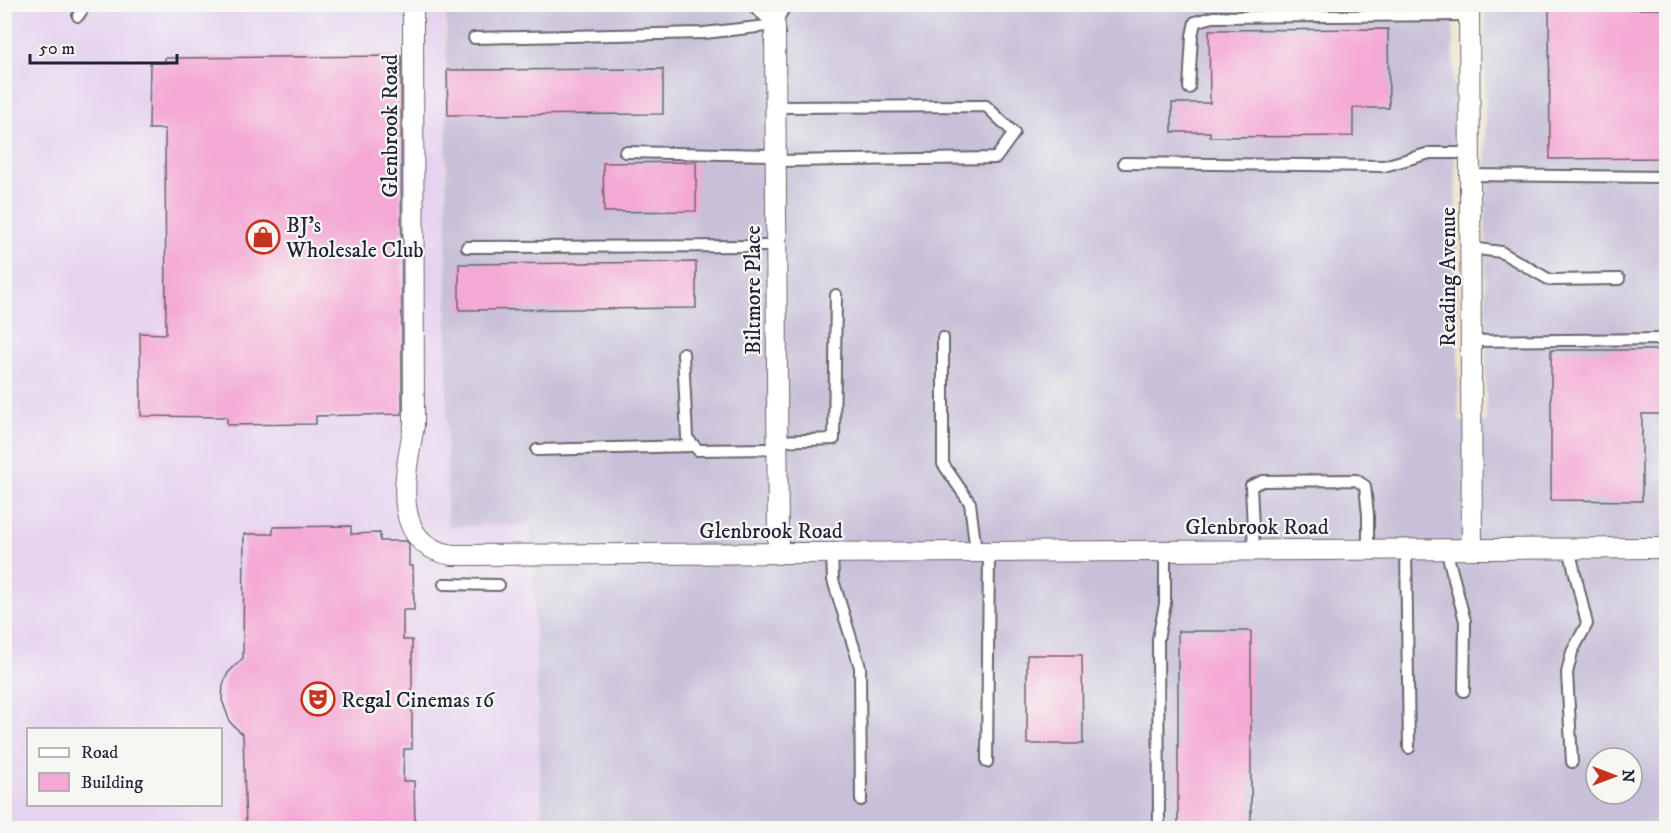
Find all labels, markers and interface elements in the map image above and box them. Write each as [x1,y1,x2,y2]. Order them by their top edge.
scale bar [30,27,177,65]
text: 50 m [39,38,75,60]
street label: Glenbrook Road [377,54,404,198]
street label: Reading Avenue [1435,207,1462,347]
place label: BJ's Wholesale Club [285,212,424,264]
shop icon: BJ's Wholesale Club [245,219,281,255]
street label: Biltmore Place [740,225,767,355]
street label: Glenbrook Road [1185,514,1329,541]
street label: Glenbrook Road [699,518,843,545]
theatre icon: Regal Cinemas 16 [300,681,336,717]
place label: Regal Cinemas 16 [341,687,496,714]
legend [27,728,222,806]
text: Road [81,742,118,764]
north arrow [1584,746,1644,806]
text: N [1618,769,1638,783]
text: Building [81,772,143,794]

